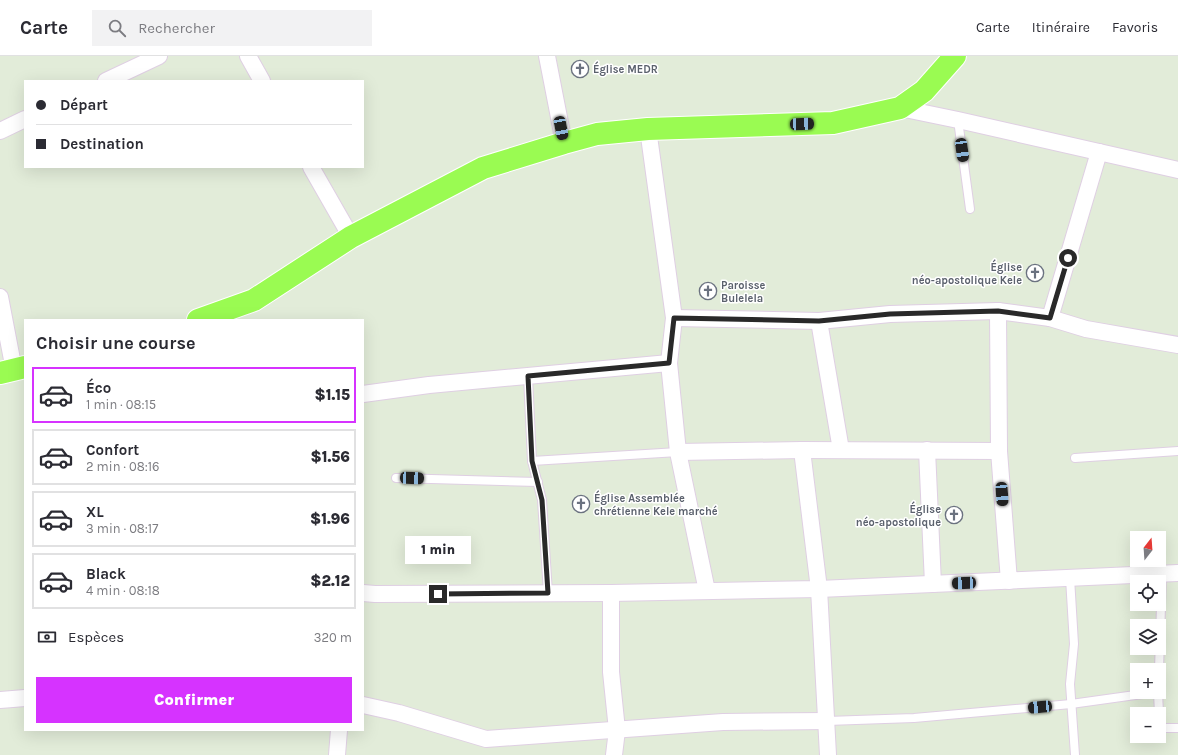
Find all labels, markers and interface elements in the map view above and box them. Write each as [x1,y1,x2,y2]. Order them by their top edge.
search box [92,10,372,46]
text: Carte [20,17,68,39]
icon: search [106,17,128,39]
text: Rechercher [138,19,215,37]
text: Carte [976,19,1010,36]
text: Itinéraire [1032,19,1090,36]
text: Favoris [1112,19,1158,36]
church icon: Église MEDR [570,59,590,79]
place label: Église MEDR [593,61,658,76]
text: Départ [60,96,108,114]
car [553,115,569,141]
car [790,118,814,130]
text: Destination [60,135,144,153]
car [954,137,970,163]
route start [1059,249,1077,267]
place label: Église néo-apostolique Kele [912,259,1022,287]
church icon: Église néo-apostolique Kele [1025,263,1045,283]
place label: Paroisse Bulelela [721,279,766,305]
church icon: Paroisse Bulelela [698,281,718,301]
text: Choisir une course [36,332,195,354]
icon: car [38,377,74,413]
text: Éco [86,379,111,397]
text: $1.15 [314,386,350,404]
text: 1 min · 08:15 [86,397,156,412]
icon: car [38,439,74,475]
text: Confort [86,441,139,459]
text: $1.56 [311,448,350,466]
text: 2 min · 08:16 [86,459,159,474]
car [400,472,424,484]
car [995,482,1009,506]
place label: Église Assemblée chrétienne Kele marché [594,490,718,518]
church icon: Église Assemblée chrétienne Kele marché [571,494,591,514]
icon: car [38,501,74,537]
place label: Église néo-apostolique [856,501,941,529]
text: XL [86,503,104,521]
church icon: Église néo-apostolique [944,505,964,525]
text: $1.96 [310,510,350,528]
text: 3 min · 08:17 [86,521,158,536]
north arrow [1130,531,1166,567]
map controls [1130,531,1166,743]
callout: 1 min [405,536,471,564]
text: 1 min [421,542,455,557]
icon: car [38,563,74,599]
text: Black [86,565,126,583]
text: $2.12 [310,572,350,590]
button: locate [1130,575,1166,611]
car [952,577,976,589]
text: 4 min · 08:18 [86,583,160,598]
route end [429,585,447,603]
button: layers [1130,619,1166,655]
icon: cash [36,626,58,648]
text: Espèces [68,628,124,646]
text: 320 m [314,630,352,645]
button: + [1130,663,1166,699]
button: Confirmer [36,677,352,723]
car [1028,700,1052,714]
button: − [1130,707,1166,743]

